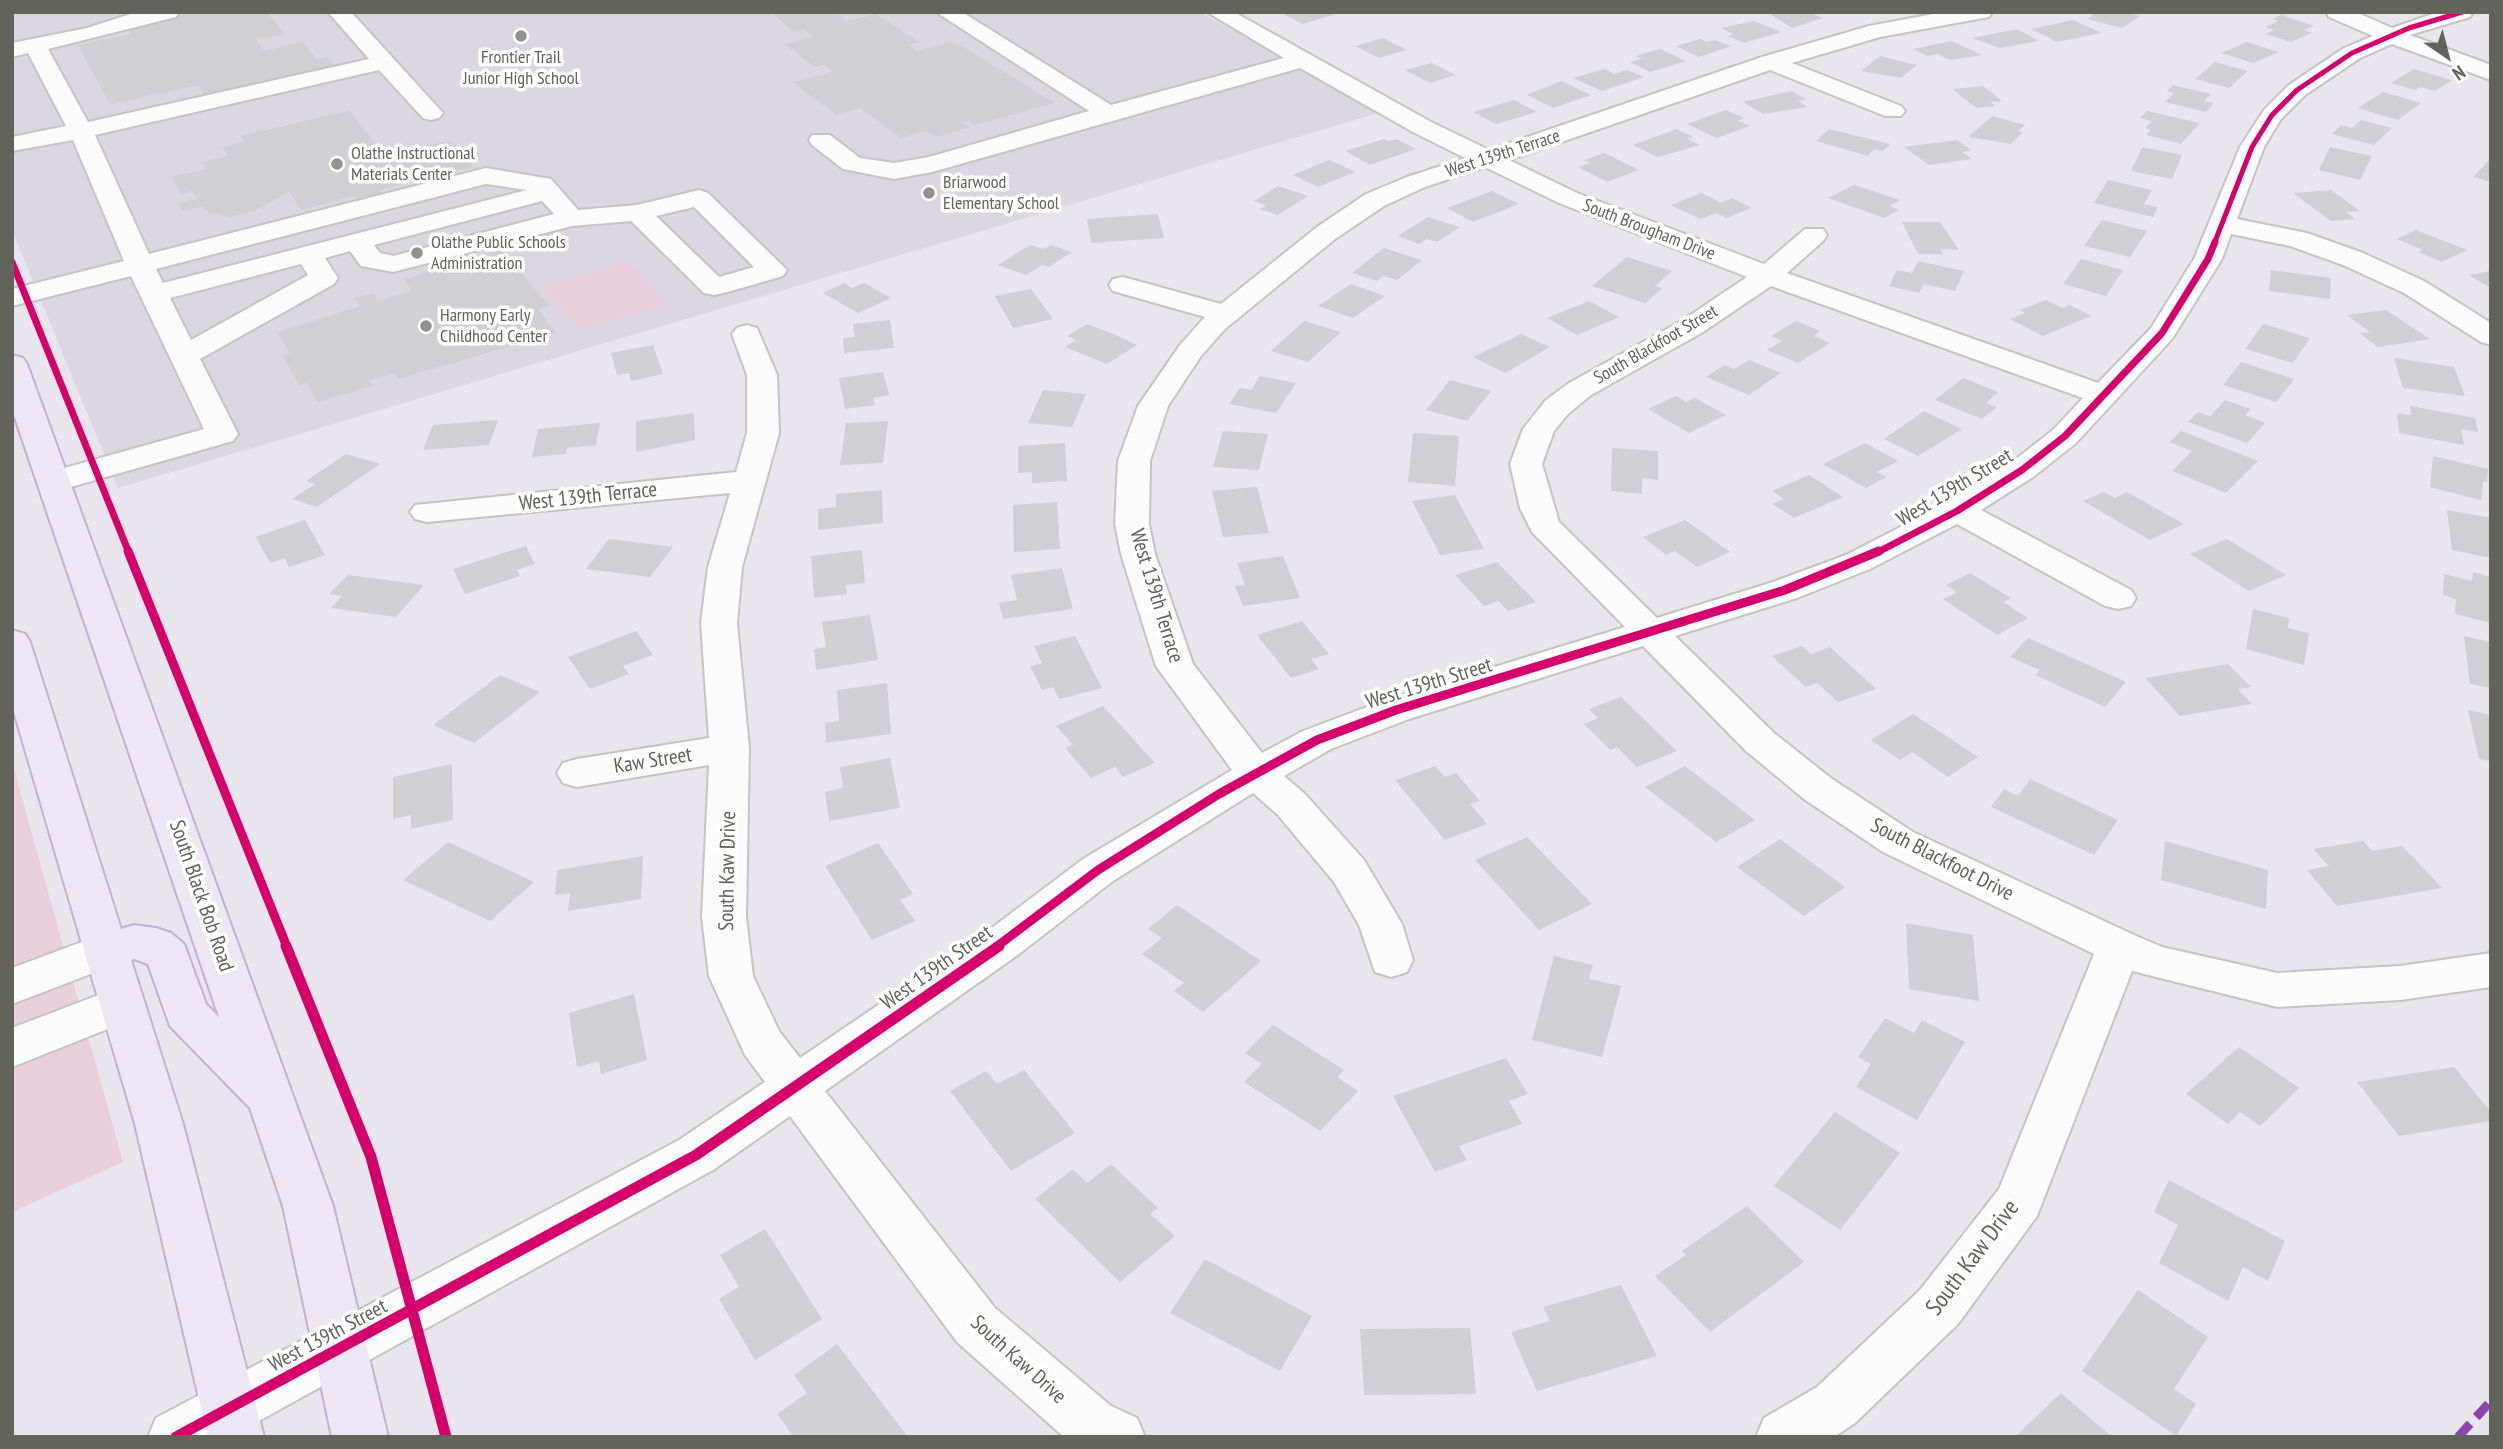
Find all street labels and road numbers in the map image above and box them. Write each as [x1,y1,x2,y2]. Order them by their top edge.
street label: West 139th Terrace [1443,125,1563,183]
street label: South Brougham Drive [1580,195,1718,265]
street label: South Blackfoot Street [1590,301,1722,389]
street label: West 139th Street [1893,444,2017,532]
street label: West 139th Terrace [518,477,658,517]
street label: West 139th Terrace [1124,526,1188,666]
street label: West 139th Street [1363,653,1495,715]
street label: Kaw Street [612,742,694,780]
street label: South Kaw Drive [714,811,742,931]
street label: South Blackfoot Drive [1866,813,2018,907]
street label: South Black Bob Road [163,817,239,975]
street label: West 139th Street [876,920,998,1016]
street label: South Kaw Drive [1920,1195,2026,1321]
street label: West 139th Street [264,1294,392,1378]
street label: South Kaw Drive [965,1311,1071,1409]

